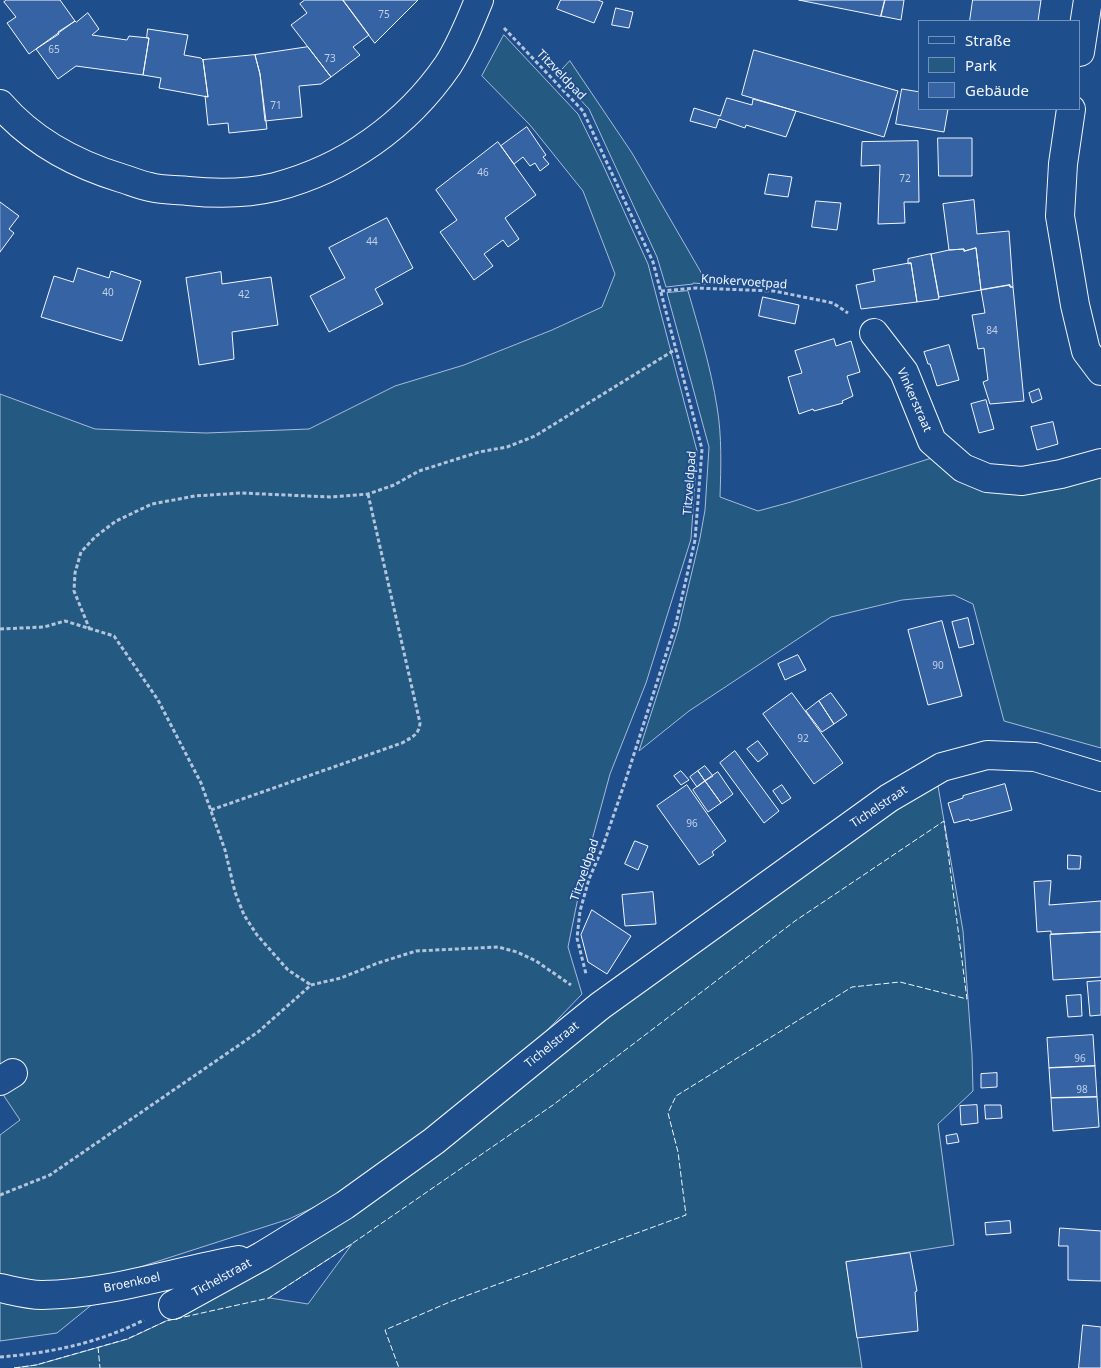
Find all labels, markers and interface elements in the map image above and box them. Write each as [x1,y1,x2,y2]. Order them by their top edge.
house number: 75 [378,9,390,21]
legend [918,20,1081,110]
text: Straße [965,30,1011,50]
house number: 65 [48,44,60,56]
street label: Titzveldpad [533,47,589,103]
house number: 73 [324,53,336,65]
text: Park [965,55,997,75]
text: Gebäude [965,80,1029,100]
house number: 71 [270,100,282,112]
house number: 46 [477,167,489,179]
house number: 72 [899,173,911,185]
house number: 44 [366,236,378,248]
street label: Knokervoetpad [701,272,787,292]
house number: 40 [102,287,114,299]
house number: 42 [238,289,250,301]
house number: 84 [986,325,998,337]
street label: Vinkerstraat [894,366,934,434]
street label: Titzveldpad [681,450,699,516]
house number: 90 [932,660,944,672]
house number: 92 [797,733,809,745]
street label: Tichelstraat [848,783,910,831]
house number: 96 [686,818,698,830]
street label: Titzveldpad [568,837,602,903]
street label: Tichelstraat [522,1019,582,1071]
house number: 96 [1074,1053,1086,1065]
house number: 98 [1076,1084,1088,1096]
street label: Tichelstraat [190,1256,254,1300]
street label: Broenkoel [102,1270,162,1296]

